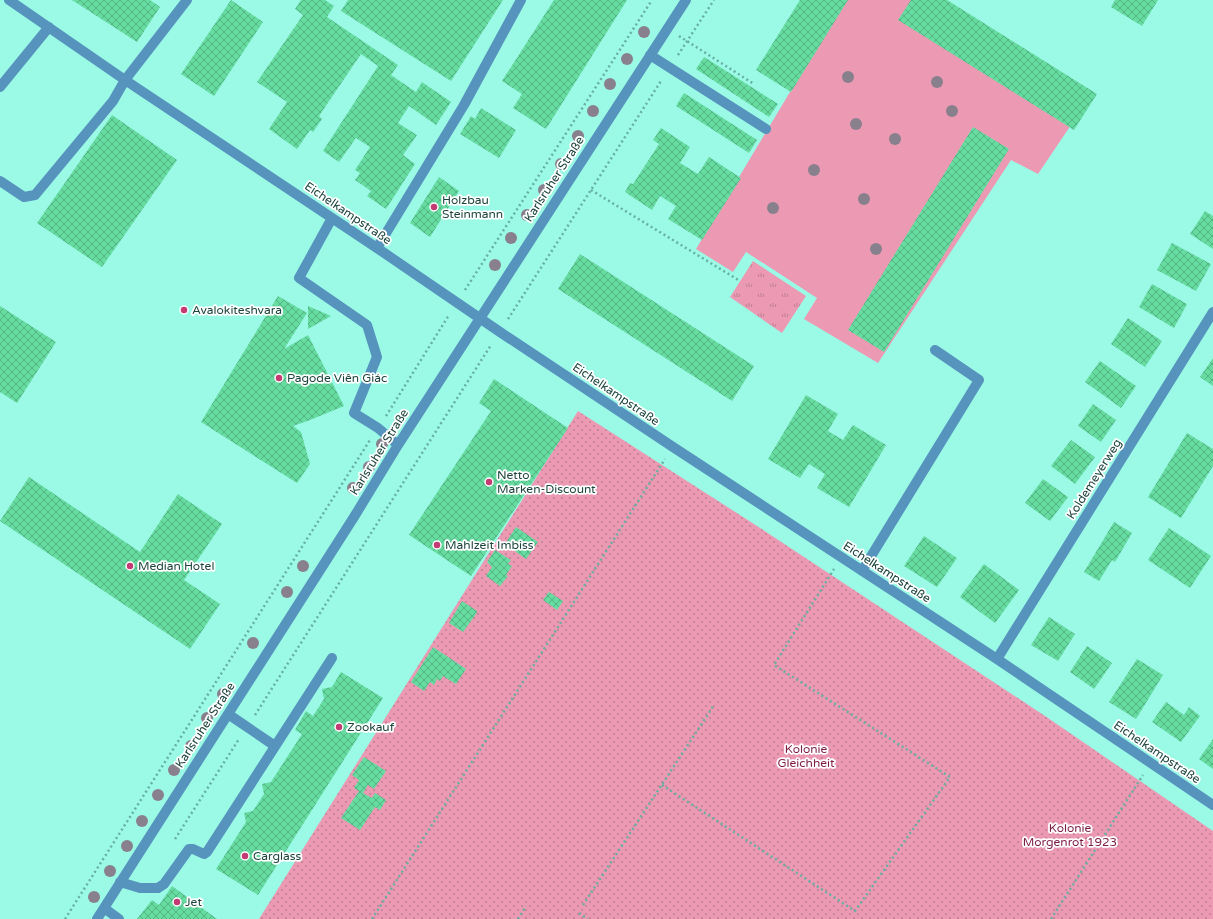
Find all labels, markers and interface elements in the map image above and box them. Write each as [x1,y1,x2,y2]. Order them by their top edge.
street label: Karlsruher Straße [521,134,587,224]
street label: Eichelkampstraße [302,179,394,247]
place label: Holzbau Steinmann [442,193,503,221]
marker: Holzbau Steinmann [429,202,439,212]
place label: Avalokiteshvara [192,303,282,317]
marker: Avalokiteshvara [179,305,189,315]
street label: Eichelkampstraße [570,360,662,428]
place label: Pagode Viên Giác [287,371,387,385]
marker: Pagode Viên Giác [274,373,284,383]
street label: Karlsruher Straße [347,406,411,498]
street label: Koldemeyerweg [1064,436,1124,522]
place label: Netto Marken-Discount [497,468,596,496]
marker: Netto Marken-Discount [484,477,494,487]
place label: Mahlzeit Imbiss [445,538,534,552]
street label: Eichelkampstraße [841,538,934,606]
marker: Mahlzeit Imbiss [432,540,442,550]
place label: Median Hotel [138,559,214,573]
marker: Median Hotel [125,561,135,571]
street label: Karlsruher Straße [172,680,238,770]
street label: Eichelkampstraße [1111,718,1203,786]
place label: Zookauf [347,720,395,734]
marker: Zookauf [334,722,344,732]
park label: Kolonie Gleichheit [777,742,835,770]
park label: Kolonie Morgenrot 1923 [1023,821,1117,849]
place label: Carglass [253,849,302,863]
marker: Carglass [240,851,250,861]
place label: Jet [185,895,202,909]
marker: Jet [172,897,182,907]

